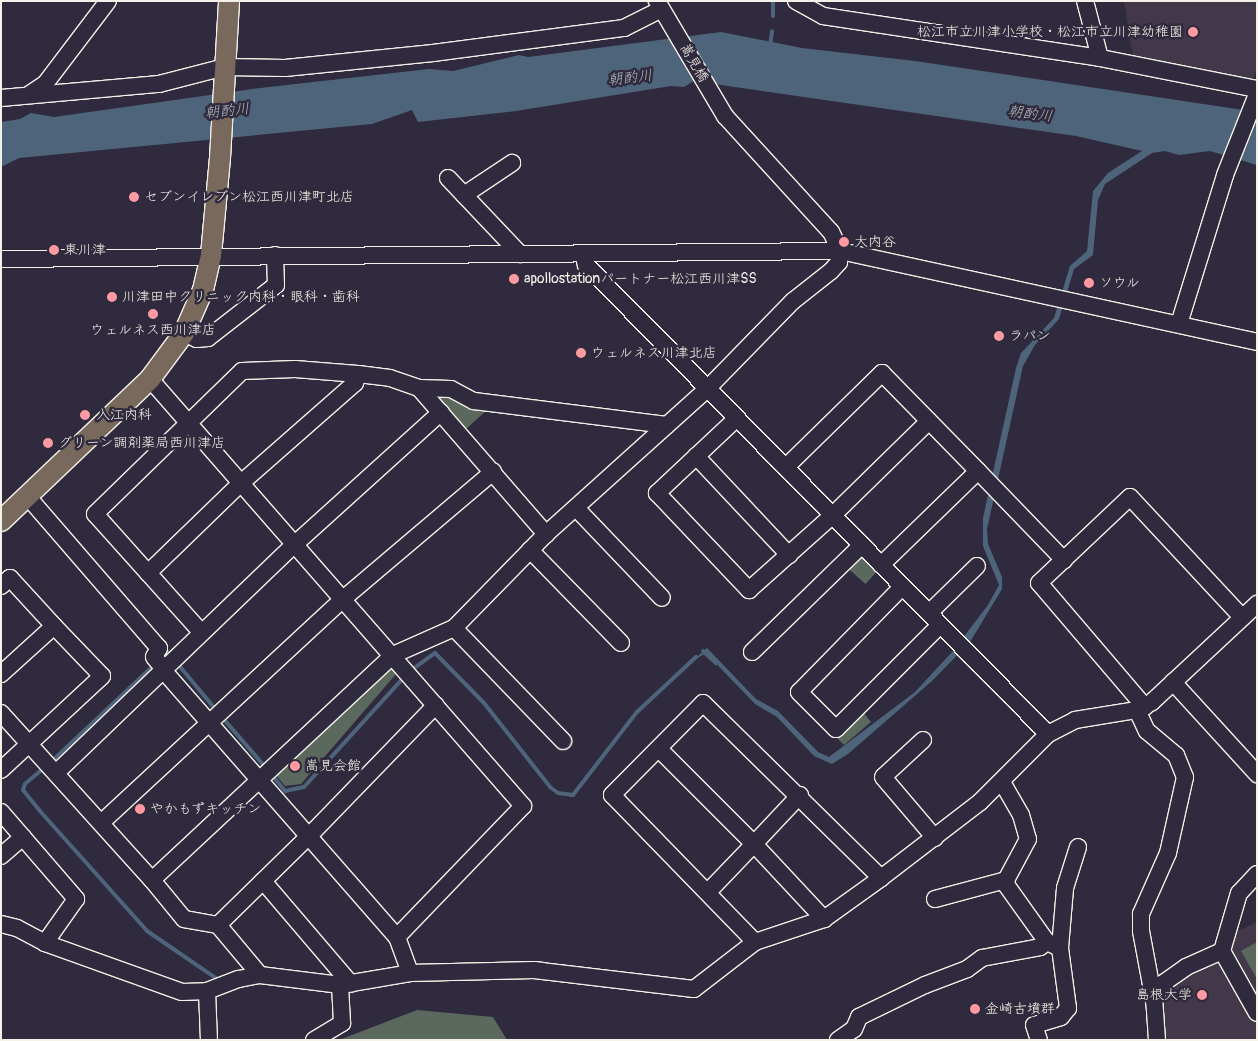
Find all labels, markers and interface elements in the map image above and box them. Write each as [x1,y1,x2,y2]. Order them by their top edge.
place label: 松江市立川津小学校・松江市立川津幼稚園 [917,24,1183,40]
marker: 松江市立川津小学校・松江市立川津幼稚園 [1187,26,1199,38]
street label: 嵩見橋 [676,41,712,85]
water label: 朝酌川 [607,66,653,90]
water label: 朝酌川 [204,100,250,122]
water label: 朝酌川 [1007,102,1053,126]
place label: セブンイレブン松江西川津町北店 [144,189,354,205]
marker: セブンイレブン松江西川津町北店 [128,191,140,203]
place label: 大内谷 [854,234,896,250]
marker: 大内谷 [838,236,850,248]
place label: 東川津 [64,242,106,258]
marker: 東川津 [48,244,60,256]
place label: apollostationパートナー松江西川津SS [524,271,757,287]
marker: apollostationパートナー松江西川津SS [508,273,520,285]
place label: ソウル [1099,275,1141,291]
marker: ソウル [1083,277,1095,289]
place label: 川津田中クリニック内科・眼科・歯科 [122,289,360,305]
marker: 川津田中クリニック内科・眼科・歯科 [106,291,118,303]
marker: ウェルネス西川津店 [147,308,159,320]
place label: ウェルネス西川津店 [90,322,216,338]
place label: ラパン [1009,328,1051,344]
marker: ラパン [993,330,1005,342]
place label: ウェルネス川津北店 [591,345,717,361]
marker: ウェルネス川津北店 [575,347,587,359]
place label: 入江内科 [96,407,152,423]
marker: 入江内科 [78,408,92,422]
place label: グリーン調剤薬局西川津店 [58,435,226,451]
marker: グリーン調剤薬局西川津店 [42,437,54,449]
place label: 嵩見会館 [305,758,361,774]
marker: 嵩見会館 [289,760,301,772]
place label: やかもずキッチン [150,801,262,817]
marker: やかもずキッチン [134,803,146,815]
place label: 島根大学 [1136,987,1192,1003]
marker: 島根大学 [1196,989,1208,1001]
place label: 金崎古墳群 [985,1001,1055,1017]
marker: 金崎古墳群 [969,1003,981,1015]

